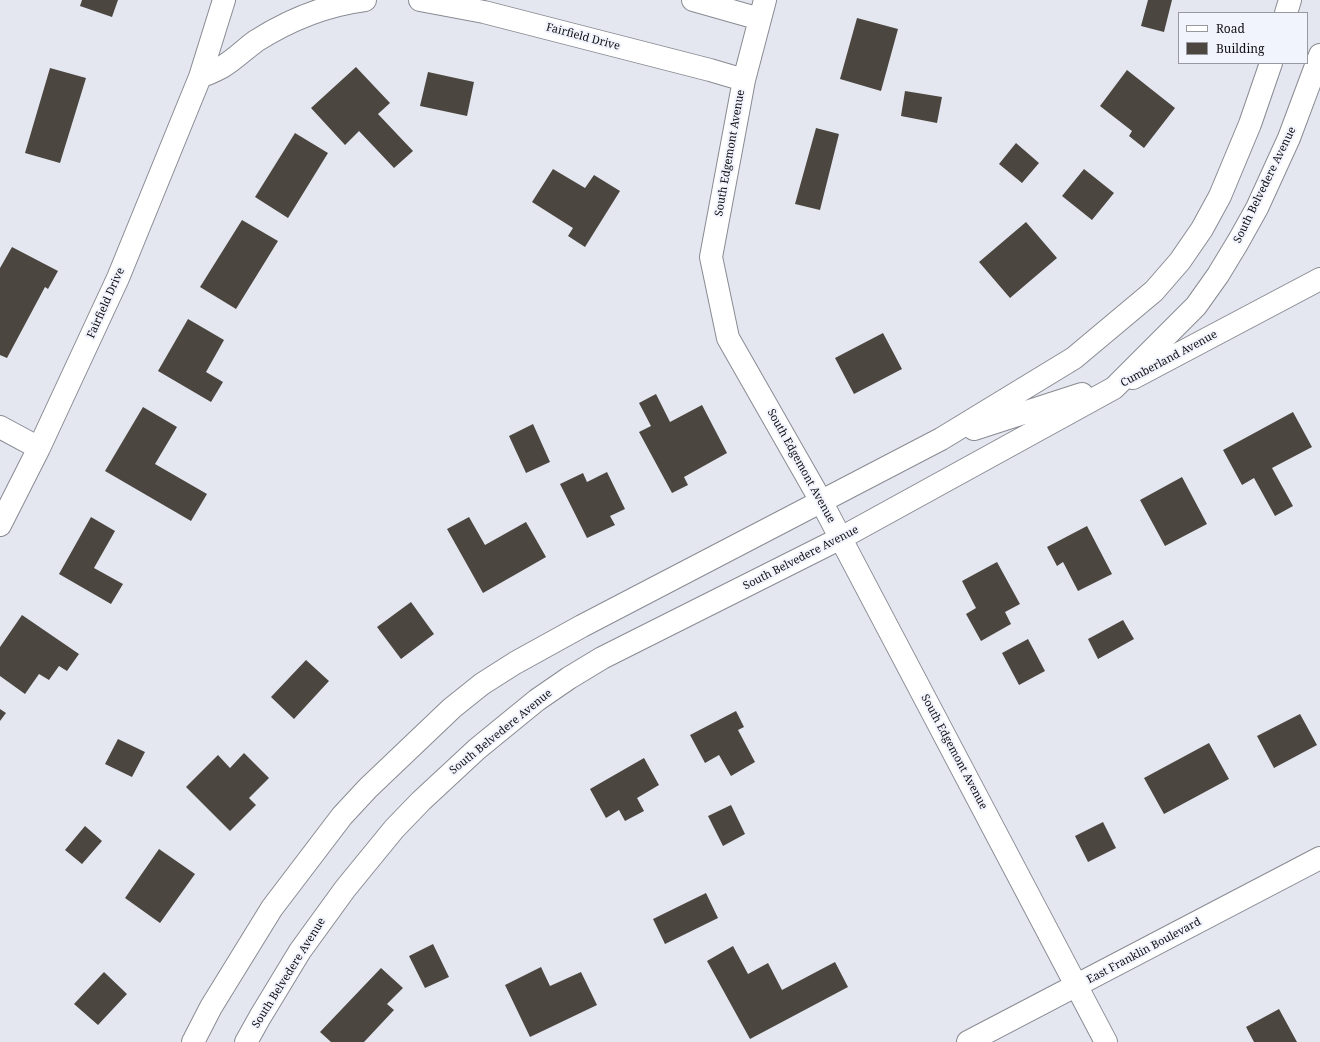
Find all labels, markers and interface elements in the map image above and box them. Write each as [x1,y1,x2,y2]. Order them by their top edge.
legend [1178,12,1308,64]
text: Road [1216,20,1245,37]
street label: Fairfield Drive [545,21,621,53]
text: Building [1216,40,1264,57]
street label: South Edgemont Avenue [712,89,748,217]
street label: South Belvedere Avenue [1231,125,1299,245]
street label: Fairfield Drive [84,266,128,340]
street label: Cumberland Avenue [1118,328,1220,390]
street label: South Edgemont Avenue [764,407,838,525]
street label: South Belvedere Avenue [741,523,861,593]
street label: South Belvedere Avenue [447,687,555,777]
street label: South Edgemont Avenue [918,692,990,812]
street label: South Belvedere Avenue [250,915,328,1031]
street label: East Franklin Boulevard [1085,915,1203,987]

